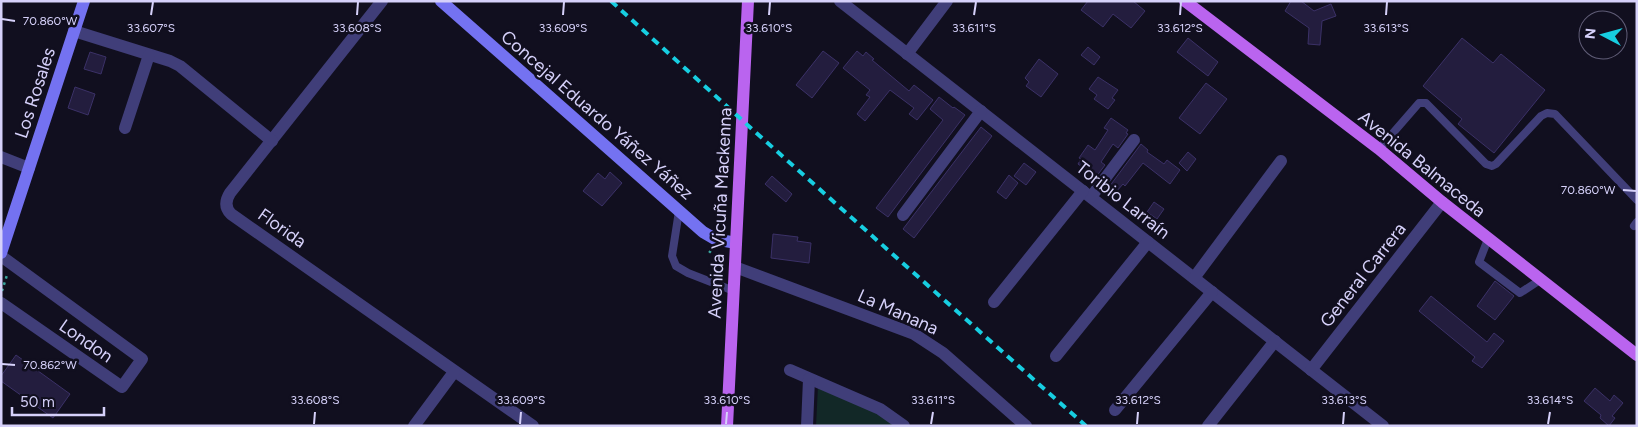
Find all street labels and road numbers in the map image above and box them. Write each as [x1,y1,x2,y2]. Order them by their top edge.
street label: Concejal Eduardo Yáñez Yáñez [497,26,698,204]
street label: Los Rosales [10,45,60,141]
street label: Avenida Balmaceda [1354,106,1490,222]
street label: Avenida Vicuña Mackenna [703,107,737,319]
street label: Toribio Larraín [1072,156,1174,244]
street label: Florida [254,203,310,253]
street label: General Carrera [1315,218,1411,332]
street label: La Manana [854,284,942,340]
street label: London [55,315,117,367]

